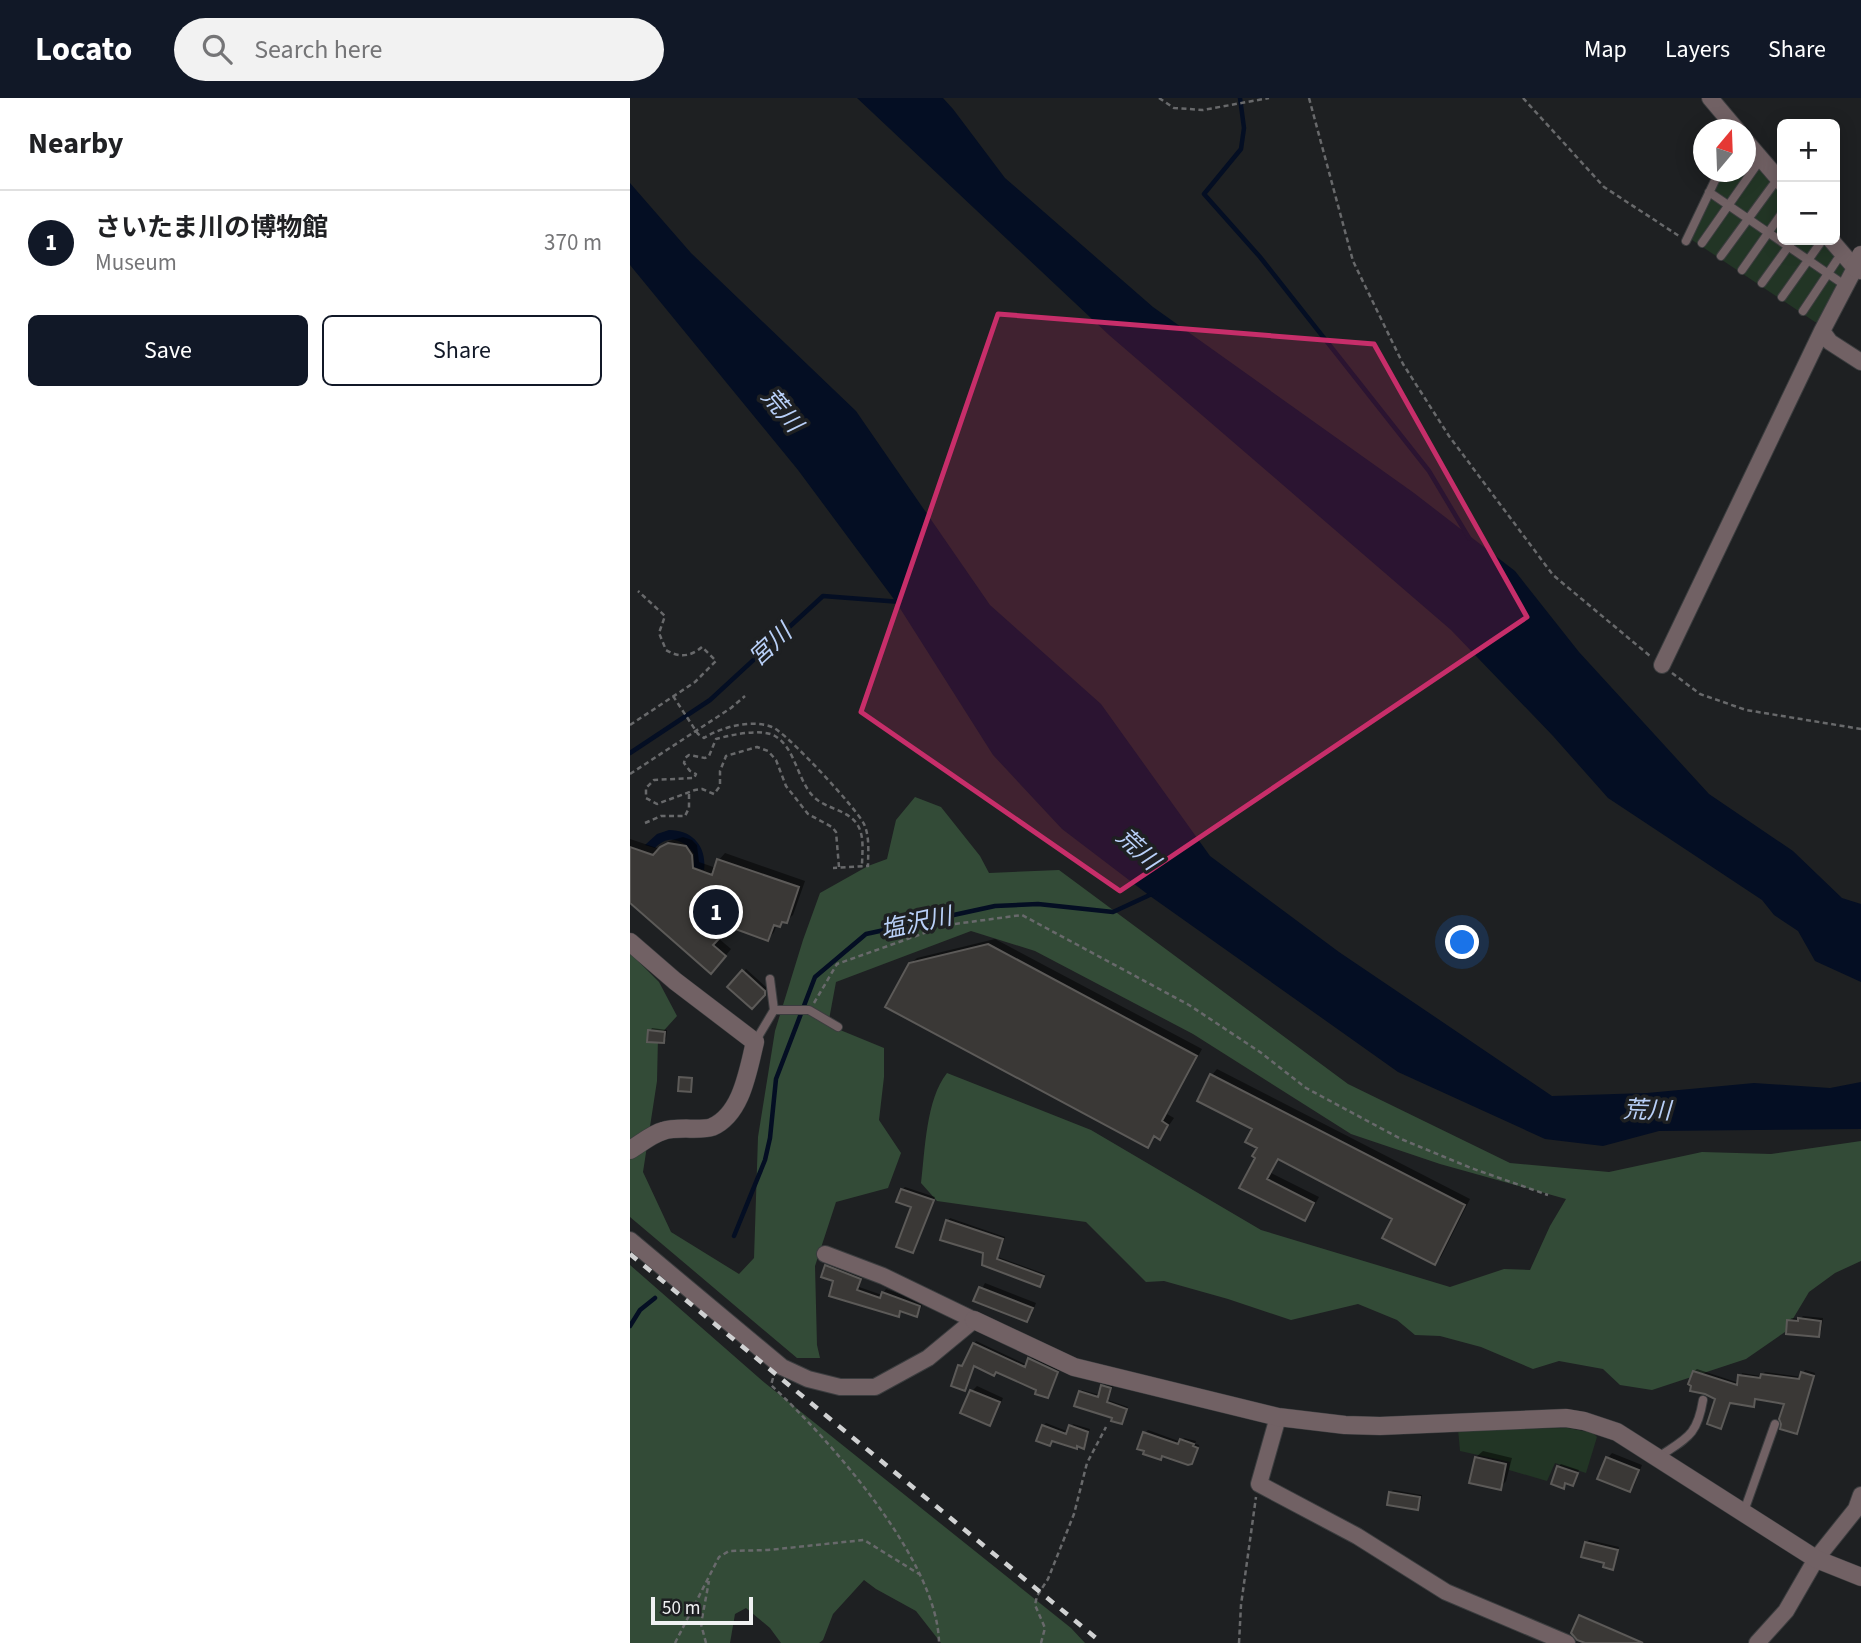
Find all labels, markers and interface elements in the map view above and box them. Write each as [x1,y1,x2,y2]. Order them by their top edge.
search box [174,18,664,81]
text: Locato [35,26,132,73]
icon: search [198,30,236,68]
text: Search here [254,31,382,68]
text: Map [1584,32,1627,67]
text: Layers [1665,32,1730,67]
text: Share [1768,32,1826,67]
north arrow [1693,119,1756,182]
map controls [1777,119,1840,245]
button: + [1777,119,1840,182]
text: Nearby [28,122,123,165]
button: − [1777,182,1840,245]
text: さいたま川の博物館 [95,209,328,246]
text: 1 [45,226,57,259]
text: 370 m [544,226,602,259]
text: Museum [95,246,177,279]
button: Save [28,315,308,386]
button: Share [322,315,602,386]
water label: 荒川 [753,381,812,442]
water label: 宮川 [741,614,802,675]
water label: 荒川 [1108,820,1169,881]
pin: 1 [693,886,739,938]
water label: 塩沢川 [877,898,958,948]
your location [1445,925,1479,959]
water label: 荒川 [1622,1092,1675,1129]
scale bar [651,1594,752,1626]
text: 50 m [662,1595,700,1622]

